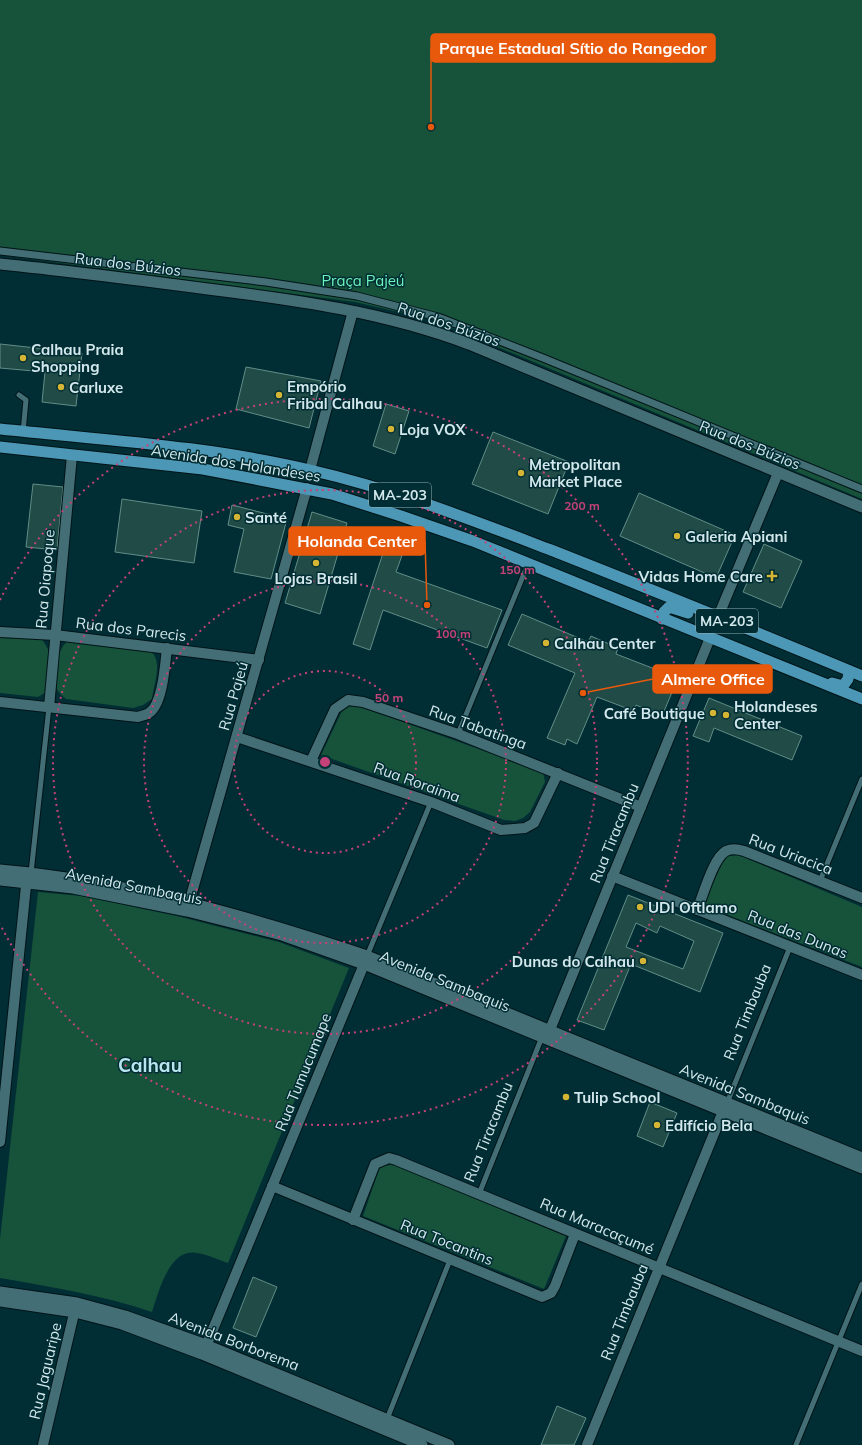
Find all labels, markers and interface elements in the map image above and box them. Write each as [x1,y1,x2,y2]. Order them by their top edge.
callout: Parque Estadual Sítio do Rangedor [431,34,715,62]
text: Parque Estadual Sítio do Rangedor [439,38,708,58]
street label: Rua dos Búzios [74,248,182,280]
park label: Praça Pajeú [321,271,405,290]
street label: Rua dos Búzios [395,298,503,350]
place label: Calhau Praia Shopping [31,340,124,376]
marker: Calhau Praia Shopping [18,353,28,363]
place label: Empório Fribal Calhau [287,377,382,413]
place label: Carluxe [69,378,123,397]
marker: Carluxe [56,382,66,392]
marker: Empório Fribal Calhau [274,390,284,400]
street label: Rua dos Búzios [697,416,803,474]
place label: Loja VOX [399,420,466,439]
marker: Loja VOX [386,424,396,434]
street label: Avenida dos Holandeses [150,440,322,486]
place label: Metropolitan Market Place [529,455,622,491]
marker: Metropolitan Market Place [516,468,526,478]
road number: MA-203 [369,483,431,507]
text: 200 m [564,498,600,513]
place label: Santé [245,508,287,527]
marker: Santé [232,512,242,522]
callout: Holanda Center [289,527,425,555]
place label: Galeria Apiani [685,527,787,546]
street label: Rua Oiapoque [31,529,59,629]
text: Holanda Center [297,531,418,551]
marker: Galeria Apiani [672,531,682,541]
marker: Lojas Brasil [311,558,321,568]
text: 150 m [499,562,535,577]
place label: Vidas Home Care [637,567,763,586]
place label: Lojas Brasil [275,569,357,588]
marker: Vidas Home Care [766,570,778,582]
road number: MA-203 [696,609,758,633]
street label: Rua dos Parecis [75,613,187,645]
text: 100 m [435,626,471,641]
place label: Calhau Center [554,634,655,653]
marker: Calhau Center [541,638,551,648]
street label: Rua Pajeú [214,659,252,733]
callout: Almere Office [653,665,772,693]
text: Almere Office [661,669,765,689]
text: 50 m [375,690,403,705]
place label: Holandeses Center [734,697,818,733]
street label: Rua Tabatinga [427,701,529,753]
place label: Café Boutique [604,704,705,723]
marker: Café Boutique [708,708,718,718]
marker: Holandeses Center [721,710,731,720]
centre of rings [318,755,332,769]
street label: Rua Roraima [371,758,463,806]
street label: Rua Tiracambu [585,780,643,886]
street label: Rua Uriacica [746,829,836,879]
street label: Avenida Sambaquis [64,863,204,909]
place label: UDI Oftlamo [648,898,737,917]
marker: UDI Oftlamo [635,902,645,912]
street label: Rua das Dunas [745,905,851,963]
street label: Avenida Sambaquis [377,946,513,1016]
place label: Dunas do Calhau [512,952,635,971]
marker: Dunas do Calhau [638,956,648,966]
street label: Rua Timbauba [719,961,775,1063]
street label: Rua Tumucumape [271,1010,335,1134]
district label: Calhau [118,1053,182,1077]
street label: Avenida Sambaquis [677,1059,813,1129]
street label: Rua Tiracambu [459,1079,517,1185]
place label: Tulip School [574,1088,660,1107]
marker: Tulip School [561,1092,571,1102]
place label: Edifício Bela [665,1116,753,1135]
marker: Edifício Bela [652,1120,662,1130]
street label: Rua Maracaçumé [537,1193,657,1259]
street label: Rua Tocantins [398,1215,496,1269]
street label: Rua Timbauba [596,1261,652,1363]
street label: Avenida Borborema [166,1307,302,1375]
street label: Rua Jaguaripe [25,1321,65,1421]

